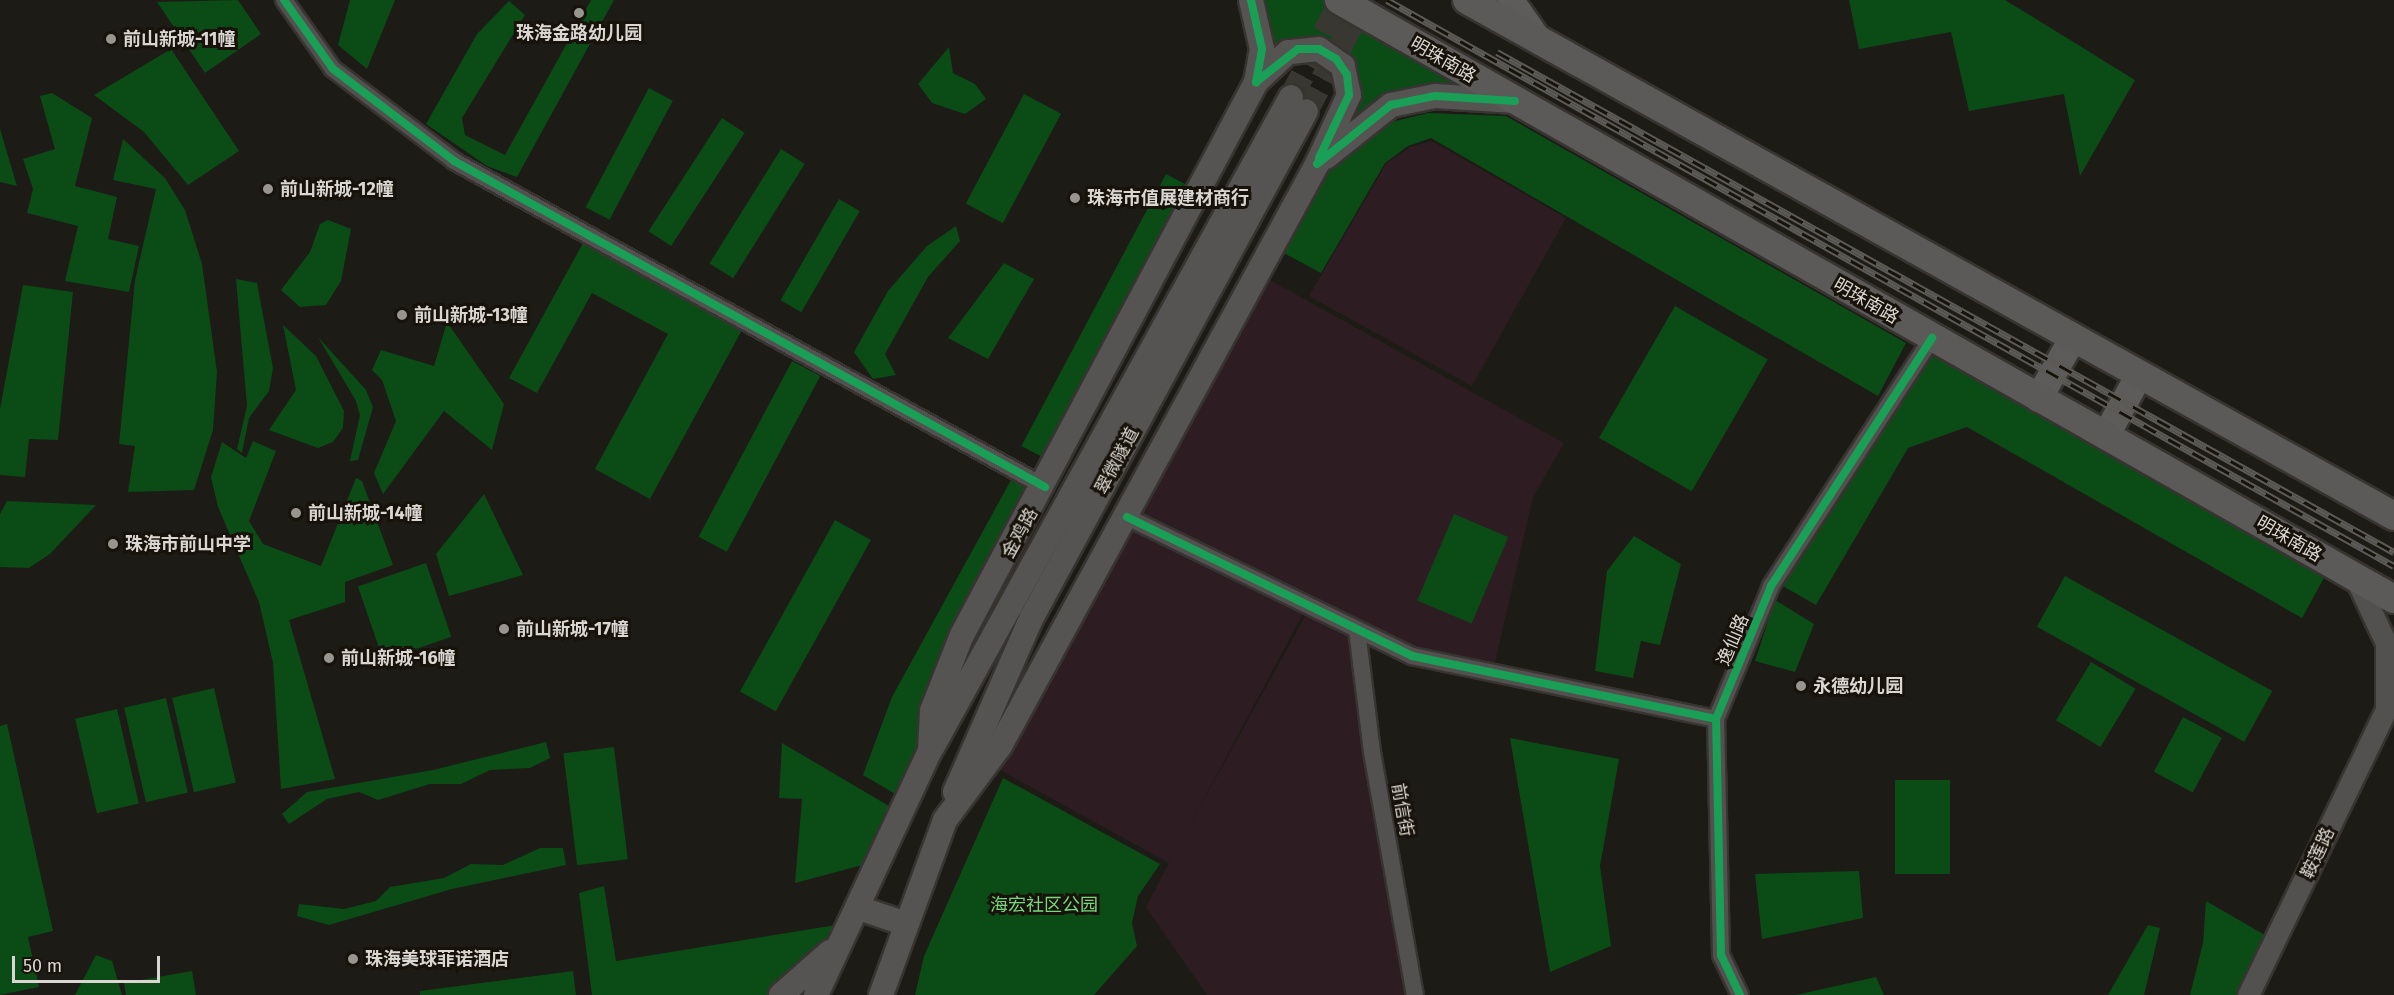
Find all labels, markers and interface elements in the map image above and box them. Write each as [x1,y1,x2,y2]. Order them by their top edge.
marker: 珠海金路幼儿园 [572,6,586,20]
place label: 珠海金路幼儿园 [516,22,642,44]
place label: 前山新城-11幢 [123,28,235,50]
marker: 前山新城-11幢 [104,32,118,46]
street label: 明珠南路 [1406,33,1480,87]
place label: 前山新城-12幢 [280,178,394,200]
marker: 前山新城-12幢 [261,182,275,196]
place label: 珠海市值展建材商行 [1087,187,1249,209]
marker: 珠海市值展建材商行 [1068,191,1082,205]
street label: 明珠南路 [1829,274,1903,328]
place label: 前山新城-13幢 [414,304,528,326]
marker: 前山新城-13幢 [395,308,409,322]
street label: 翠微隧道 [1091,424,1143,498]
place label: 前山新城-14幢 [308,502,423,524]
street label: 金鸡路 [997,504,1043,562]
marker: 前山新城-14幢 [289,506,303,520]
street label: 明珠南路 [2252,512,2326,566]
place label: 珠海市前山中学 [125,533,251,555]
marker: 珠海市前山中学 [106,537,120,551]
street label: 逸仙路 [1713,611,1753,669]
place label: 前山新城-17幢 [516,618,629,640]
marker: 前山新城-17幢 [497,622,511,636]
place label: 前山新城-16幢 [341,647,456,669]
marker: 前山新城-16幢 [322,651,336,665]
place label: 永德幼儿园 [1813,675,1903,697]
marker: 永德幼儿园 [1794,679,1808,693]
street label: 前信街 [1387,782,1417,838]
street label: 鞍莲路 [2297,824,2339,882]
park label: 海宏社区公园 [990,894,1098,916]
scale bar [15,944,164,982]
place label: 珠海美球菲诺酒店 [365,948,509,970]
marker: 珠海美球菲诺酒店 [346,952,360,966]
text: 50 m [23,955,62,977]

